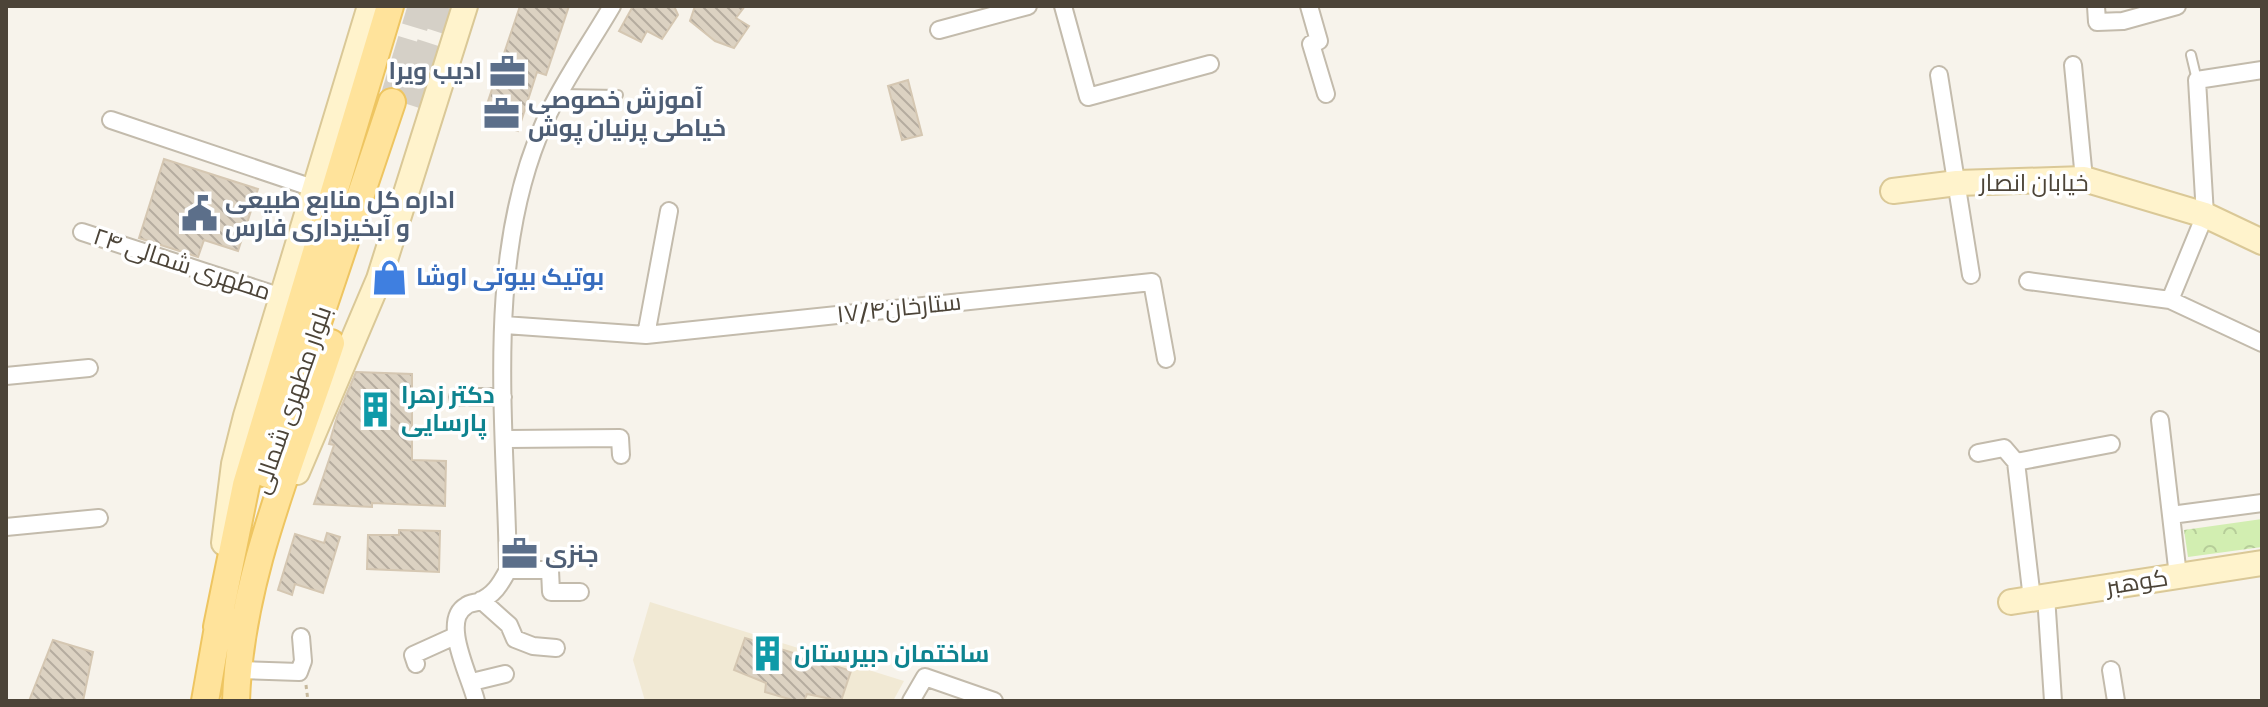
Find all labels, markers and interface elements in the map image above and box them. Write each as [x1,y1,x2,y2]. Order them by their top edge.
office icon: ادیب ویرا [489,52,527,90]
place label: ادیب ویرا [388,56,482,86]
place label: آموزش خصوصی خیاطی پرنیان پوش [528,85,726,145]
office icon: آموزش خصوصی خیاطی پرنیان پوش [483,95,521,133]
street label: خیابان انصار [1978,168,2088,198]
place label: اداره کل منابع طبیعى و آبخیزدارى فارس [225,185,455,243]
public building icon: اداره کل منابع طبیعى و آبخیزدارى فارس [180,195,218,233]
street label: مطهرى شمالى ۲۴ [90,221,274,307]
shop icon: بوتیک بیوتی اوشا [371,258,409,296]
place label: بوتیک بیوتی اوشا [416,262,604,292]
street label: ستارخان۱۷/۴ [835,287,963,329]
street label: بلوار مطهرى شمالى [246,302,338,498]
place label: دکتر زهرا پارسایی [401,380,495,440]
building icon: دکتر زهرا پارسایی [356,390,394,428]
office icon: جنزی [500,535,538,573]
place label: جنزی [545,539,599,569]
street label: کوهبر [2102,562,2170,602]
building icon: ساختمان دبیرستان [749,635,787,673]
place label: ساختمان دبیرستان [794,639,989,669]

